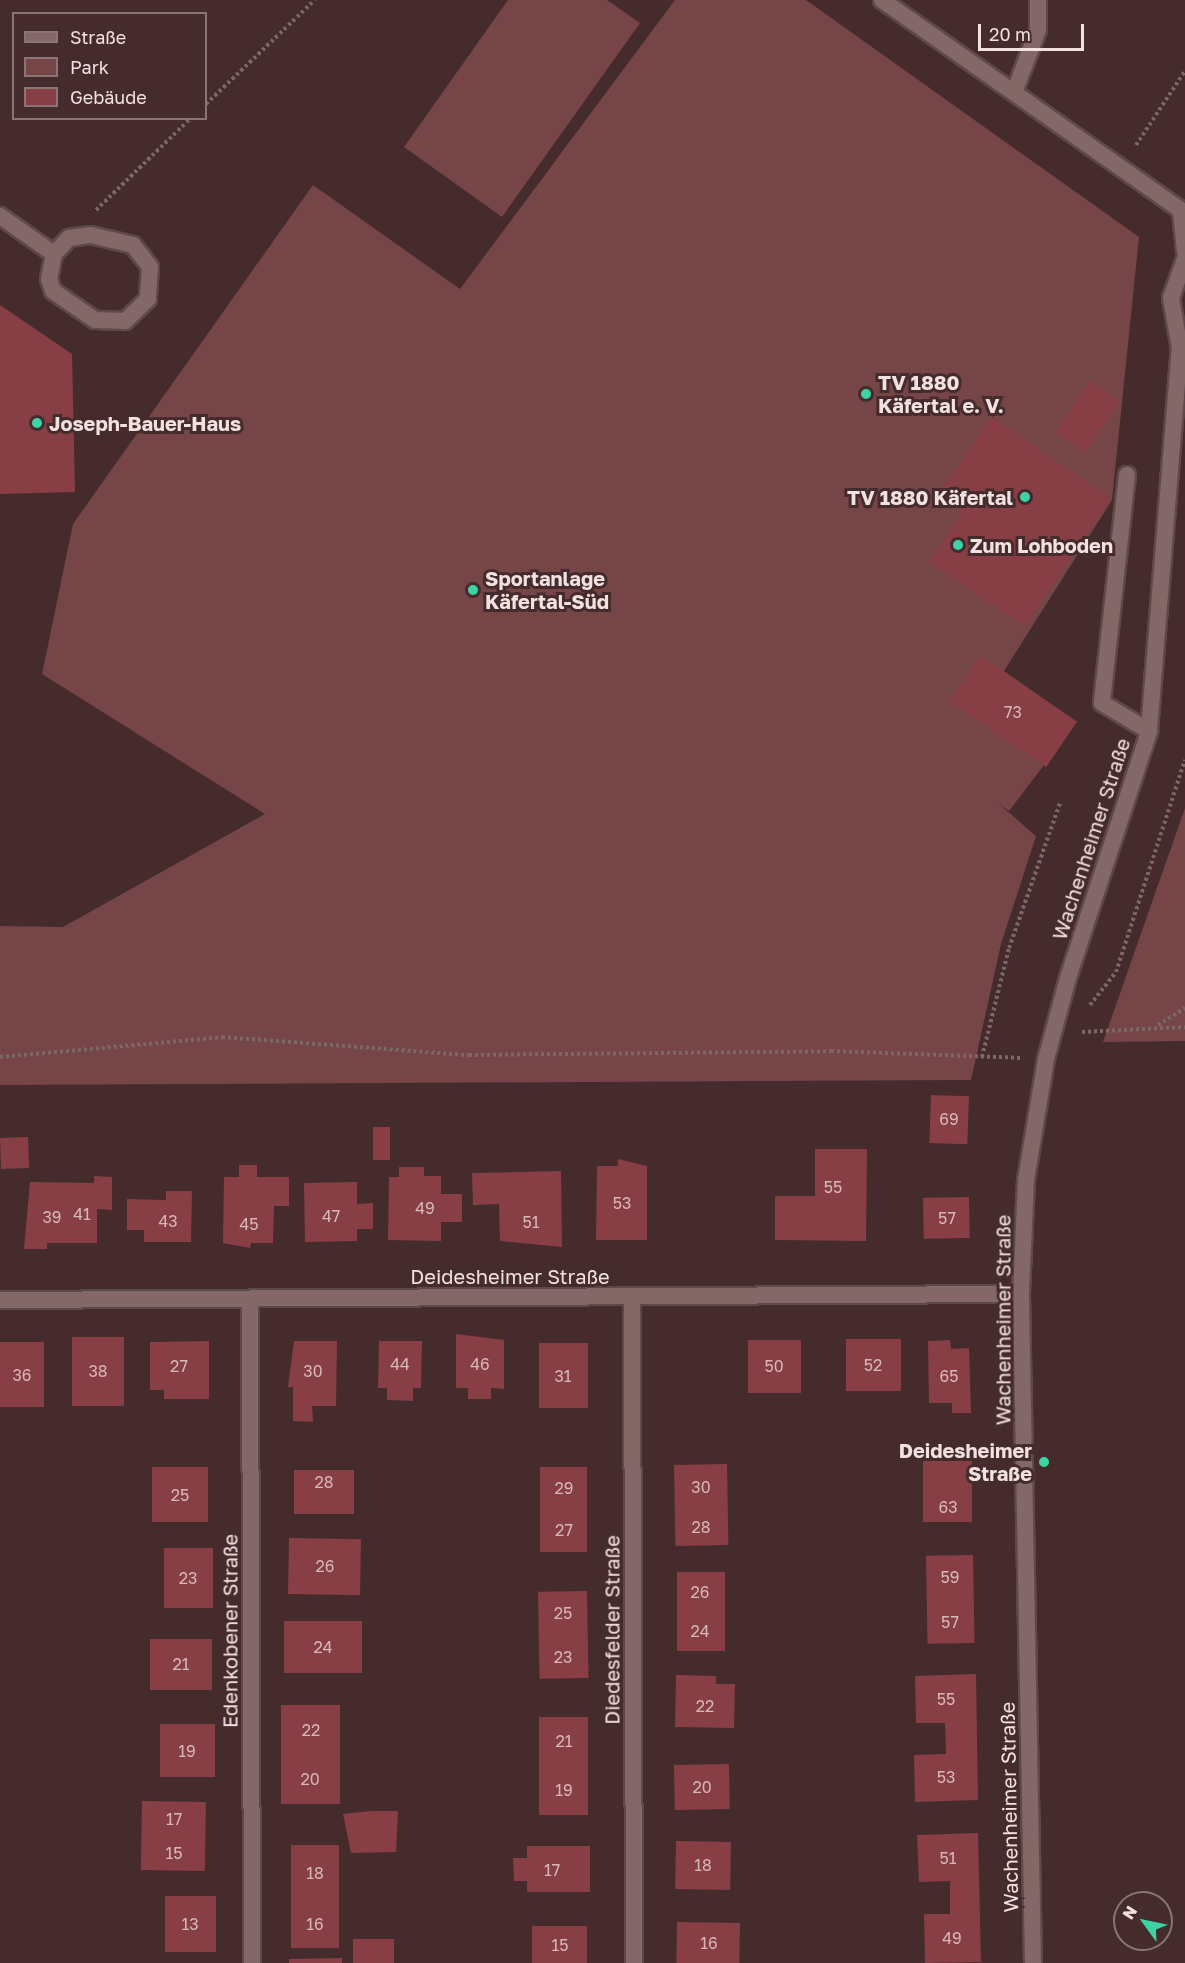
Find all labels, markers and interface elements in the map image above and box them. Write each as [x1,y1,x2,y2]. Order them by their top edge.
legend [12,12,207,120]
scale bar [981,12,1088,50]
text: 20 m [989,23,1031,45]
text: Straße [70,26,126,48]
text: Park [70,56,109,78]
text: Gebäude [70,86,147,108]
place label: TV 1880 Käfertal e. V. [878,371,1004,418]
marker: TV 1880 Käfertal e. V. [859,387,873,401]
place label: Joseph-Bauer-Haus [49,411,241,435]
marker: Joseph-Bauer-Haus [30,416,44,430]
place label: TV 1880 Käfertal [847,485,1013,509]
marker: TV 1880 Käfertal [1018,490,1032,504]
place label: Zum Lohboden [970,533,1113,557]
marker: Zum Lohboden [951,538,965,552]
place label: Sportanlage Käfertal-Süd [485,566,609,613]
marker: Sportanlage Käfertal-Süd [466,583,480,597]
house number: 73 [1004,702,1022,722]
street label: Wachenheimer Straße [1047,735,1135,943]
house number: 69 [939,1109,959,1129]
house number: 55 [824,1177,842,1197]
house number: 53 [613,1193,631,1213]
house number: 49 [415,1198,435,1218]
house number: 41 [73,1204,91,1224]
house number: 47 [322,1206,340,1226]
house number: 39 [42,1207,62,1227]
house number: 57 [938,1208,956,1228]
house number: 43 [158,1211,178,1231]
house number: 51 [522,1212,540,1232]
house number: 45 [239,1214,259,1234]
street label: Wachenheimer Straße [991,1215,1015,1425]
street label: Deidesheimer Straße [410,1264,610,1288]
house number: 44 [390,1354,410,1374]
house number: 46 [470,1354,490,1374]
house number: 52 [864,1355,882,1375]
house number: 27 [170,1356,188,1376]
house number: 50 [764,1356,784,1376]
house number: 38 [88,1361,108,1381]
house number: 30 [303,1361,323,1381]
house number: 36 [12,1365,32,1385]
house number: 31 [554,1366,572,1386]
house number: 65 [940,1366,958,1386]
place label: Deidesheimer Straße [899,1438,1032,1485]
marker: Deidesheimer Straße [1037,1455,1051,1469]
house number: 28 [314,1472,334,1492]
house number: 30 [691,1477,711,1497]
house number: 29 [555,1478,573,1498]
house number: 25 [171,1485,189,1505]
house number: 63 [938,1497,958,1517]
house number: 28 [691,1517,711,1537]
house number: 27 [555,1520,573,1540]
street label: Edenkobener Straße [218,1534,242,1728]
street label: Diedesfelder Straße [600,1535,624,1725]
house number: 26 [316,1556,334,1576]
house number: 59 [941,1567,959,1587]
house number: 23 [179,1568,197,1588]
house number: 26 [691,1582,709,1602]
house number: 25 [554,1603,572,1623]
house number: 57 [941,1612,959,1632]
house number: 24 [690,1621,710,1641]
house number: 24 [313,1637,333,1657]
house number: 23 [554,1647,572,1667]
house number: 21 [172,1654,190,1674]
house number: 55 [937,1689,955,1709]
house number: 22 [696,1696,714,1716]
street label: Wachenheimer Straße [995,1701,1023,1913]
house number: 22 [302,1720,320,1740]
house number: 21 [555,1731,573,1751]
house number: 19 [178,1741,196,1761]
house number: 53 [937,1767,955,1787]
house number: 20 [300,1769,320,1789]
house number: 20 [692,1777,712,1797]
house number: 19 [555,1780,573,1800]
house number: 17 [166,1809,182,1829]
house number: 15 [165,1843,183,1863]
house number: 51 [939,1848,957,1868]
house number: 18 [694,1855,712,1875]
house number: 17 [544,1860,560,1880]
house number: 18 [306,1863,324,1883]
north arrow [1113,1891,1173,1951]
text: N [1118,1902,1141,1923]
house number: 13 [181,1914,199,1934]
house number: 16 [306,1914,324,1934]
house number: 49 [942,1928,962,1948]
house number: 16 [700,1933,718,1953]
house number: 15 [551,1935,569,1955]

